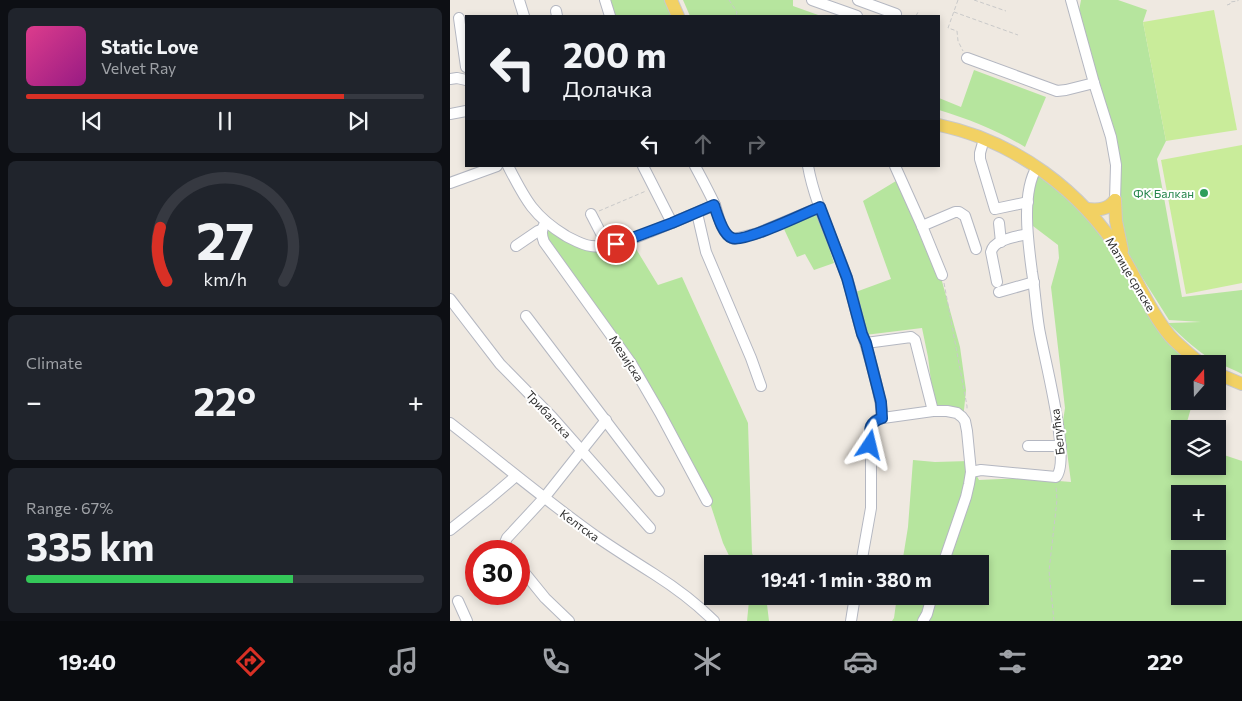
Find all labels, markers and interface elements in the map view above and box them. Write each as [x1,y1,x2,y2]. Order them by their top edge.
text: 200 m [563,32,666,75]
text: Static Love [101,35,198,58]
icon: left [480,35,545,100]
text: Velvet Ray [101,58,176,77]
text: Долачка [563,75,652,102]
icon: previous [78,107,106,135]
icon: pause [211,107,239,135]
icon: next [344,107,372,135]
icon: left [636,130,664,158]
icon: ahead [689,130,717,158]
icon: right [742,130,770,158]
place label: ФК Балкан [1133,186,1194,200]
marker: ФК Балкан [1198,187,1210,199]
text: 27 [196,207,254,271]
pin [595,223,637,265]
icon: arrive [602,230,630,258]
street label: Матице српске [1103,234,1159,314]
text: km/h [203,268,247,290]
street label: Мезијска [607,332,647,384]
text: Climate [26,353,82,372]
north arrow [1171,355,1226,410]
map controls [1171,355,1226,605]
text: 22° [193,377,256,424]
text: − [26,384,42,418]
text: + [408,384,424,418]
street label: Трибалска [524,387,574,441]
street label: Белућка [1047,408,1067,456]
position arrow [843,418,895,470]
button: layers [1171,420,1226,475]
button: + [1171,485,1226,540]
text: Range · 67% [26,498,113,517]
street label: Келтска [558,506,602,544]
text: 335 km [26,522,154,569]
speed limit sign: 30 [465,540,530,605]
button: − [1171,550,1226,605]
text: 19:41 · 1 min · 380 m [761,568,932,591]
icon: directions [233,644,268,679]
icon: music [386,644,421,679]
icon: phone [538,644,573,679]
icon: climate [690,644,725,679]
icon: car [843,644,878,679]
icon: filters [995,644,1030,679]
text: 19:40 [59,648,116,675]
text: 22° [1147,648,1183,675]

